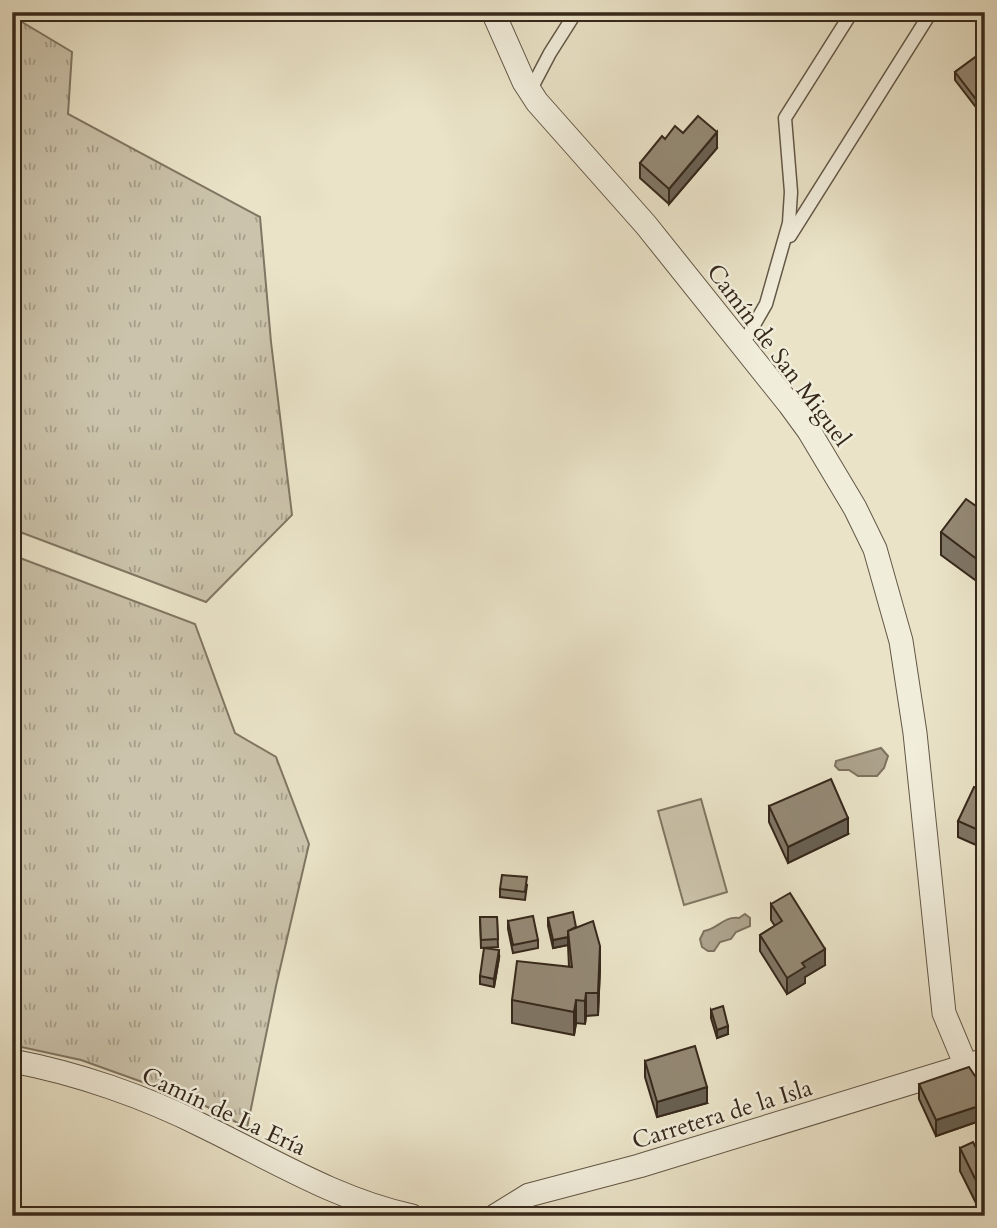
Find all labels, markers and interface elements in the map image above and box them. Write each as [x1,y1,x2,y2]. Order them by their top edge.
street label: Camín de San Miguel [699,257,858,454]
street label: Camín de La Ería [136,1059,312,1164]
street label: Carretera de la Isla [628,1071,817,1158]

